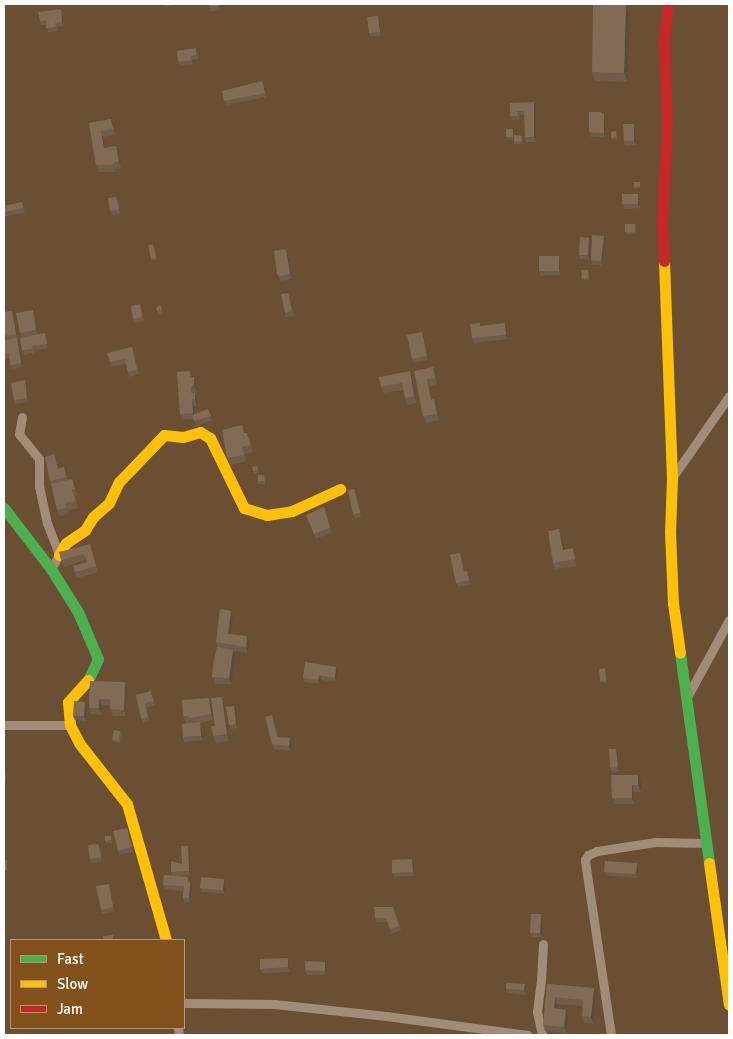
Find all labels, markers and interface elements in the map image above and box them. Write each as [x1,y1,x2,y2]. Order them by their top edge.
legend [10,939,185,1029]
text: Fast [57,950,84,968]
text: Slow [57,975,88,993]
text: Jam [57,1000,83,1018]

